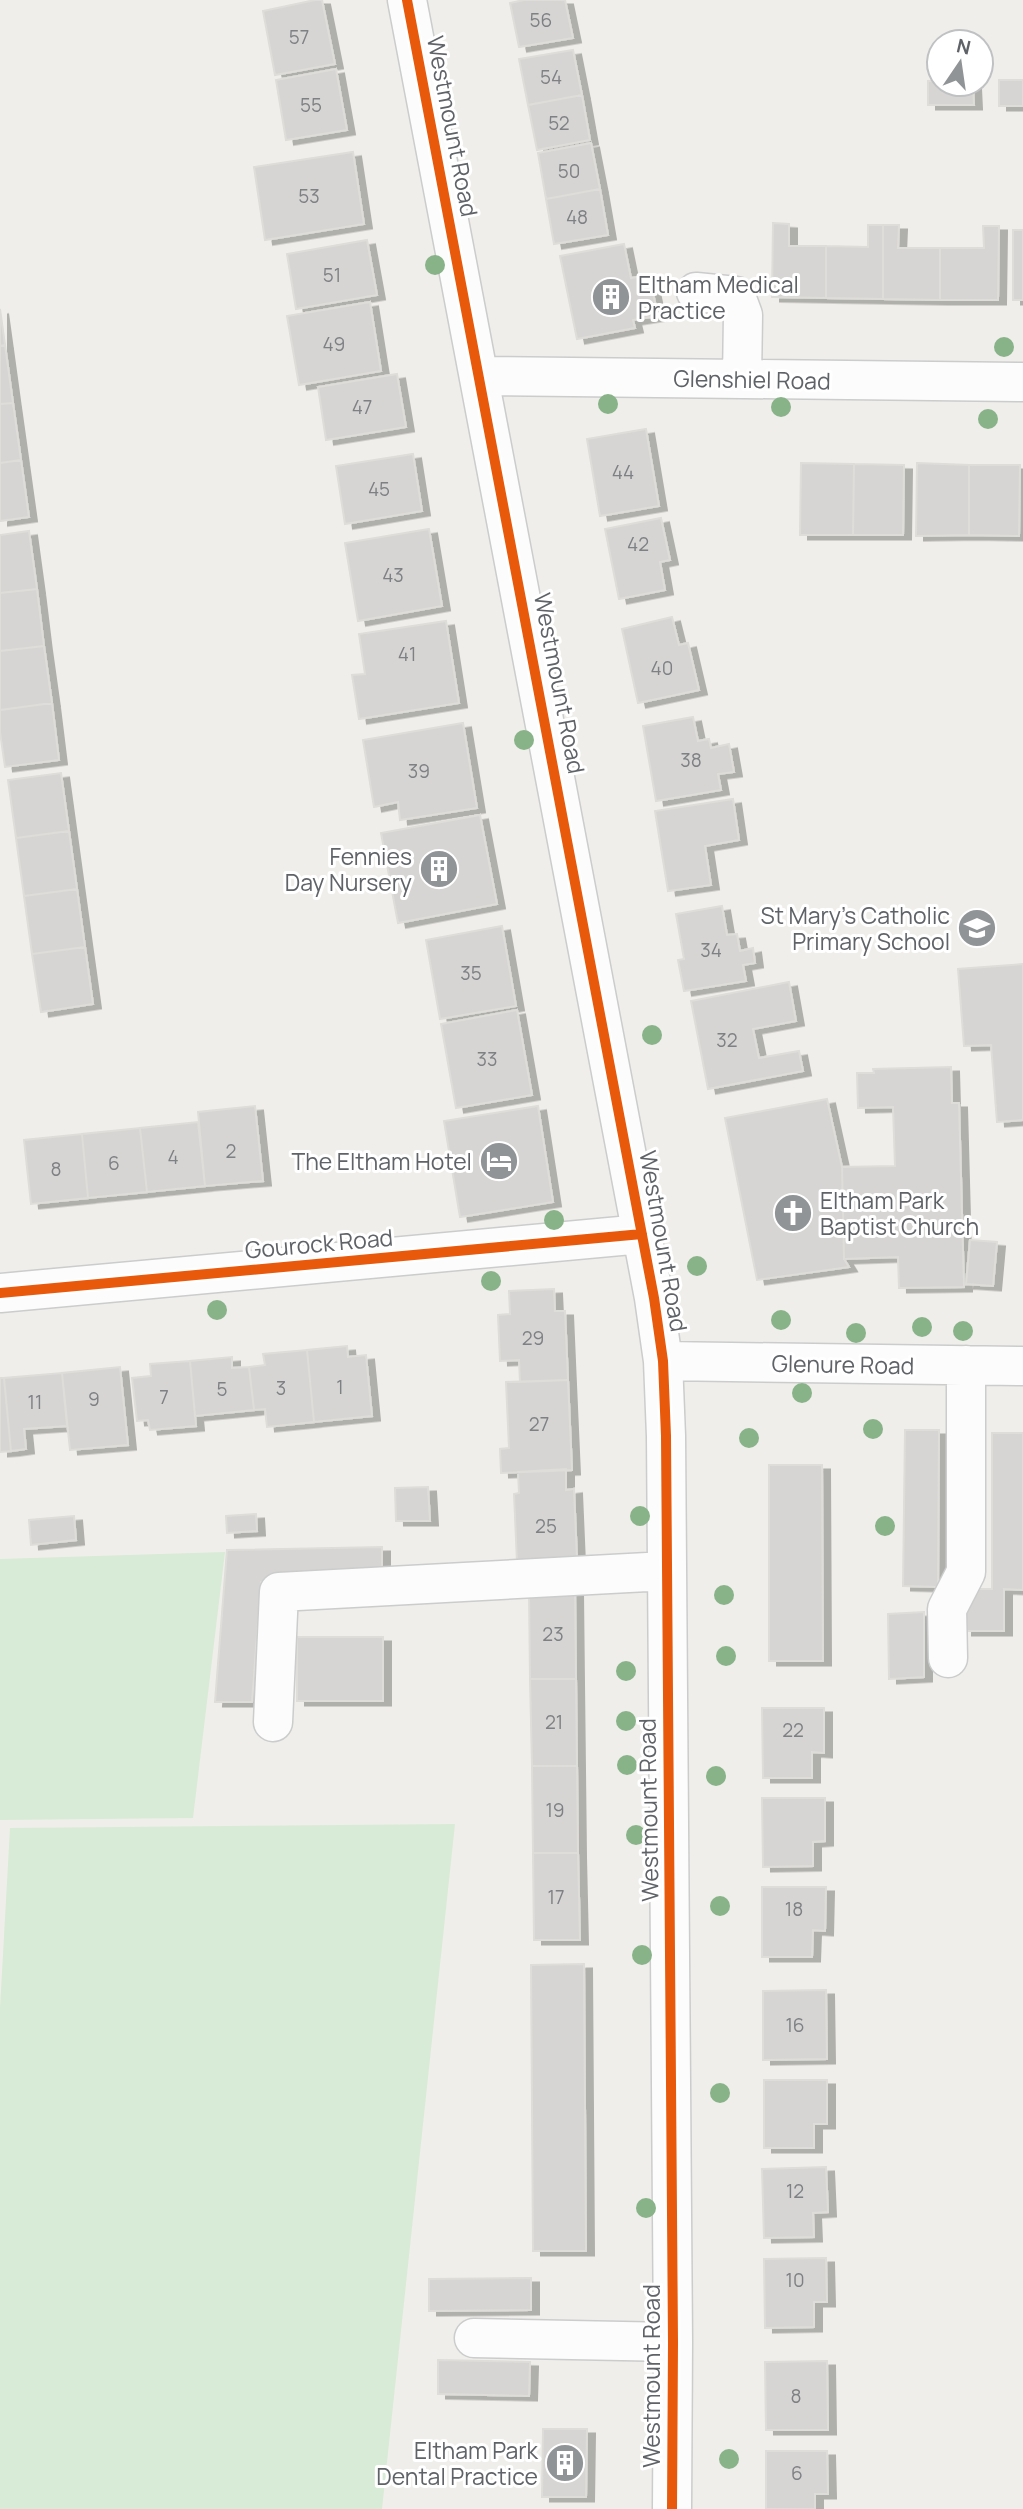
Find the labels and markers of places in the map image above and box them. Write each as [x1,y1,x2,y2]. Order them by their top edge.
place label: Eltham Medical Practice [638,268,799,326]
building icon: Eltham Medical Practice [590,276,632,318]
place label: Fennies Day Nursery [285,840,412,898]
building icon: Fennies Day Nursery [418,848,460,890]
place label: St Mary's Catholic Primary School [761,899,950,957]
school or university icon: St Mary's Catholic Primary School [956,907,998,949]
hotel icon: The Eltham Hotel [478,1140,520,1182]
place label: The Eltham Hotel [291,1145,472,1177]
place label: Eltham Park Baptist Church [820,1184,979,1242]
church icon: Eltham Park Baptist Church [772,1192,814,1234]
place label: Eltham Park Dental Practice [376,2434,539,2492]
building icon: Eltham Park Dental Practice [544,2442,586,2484]

